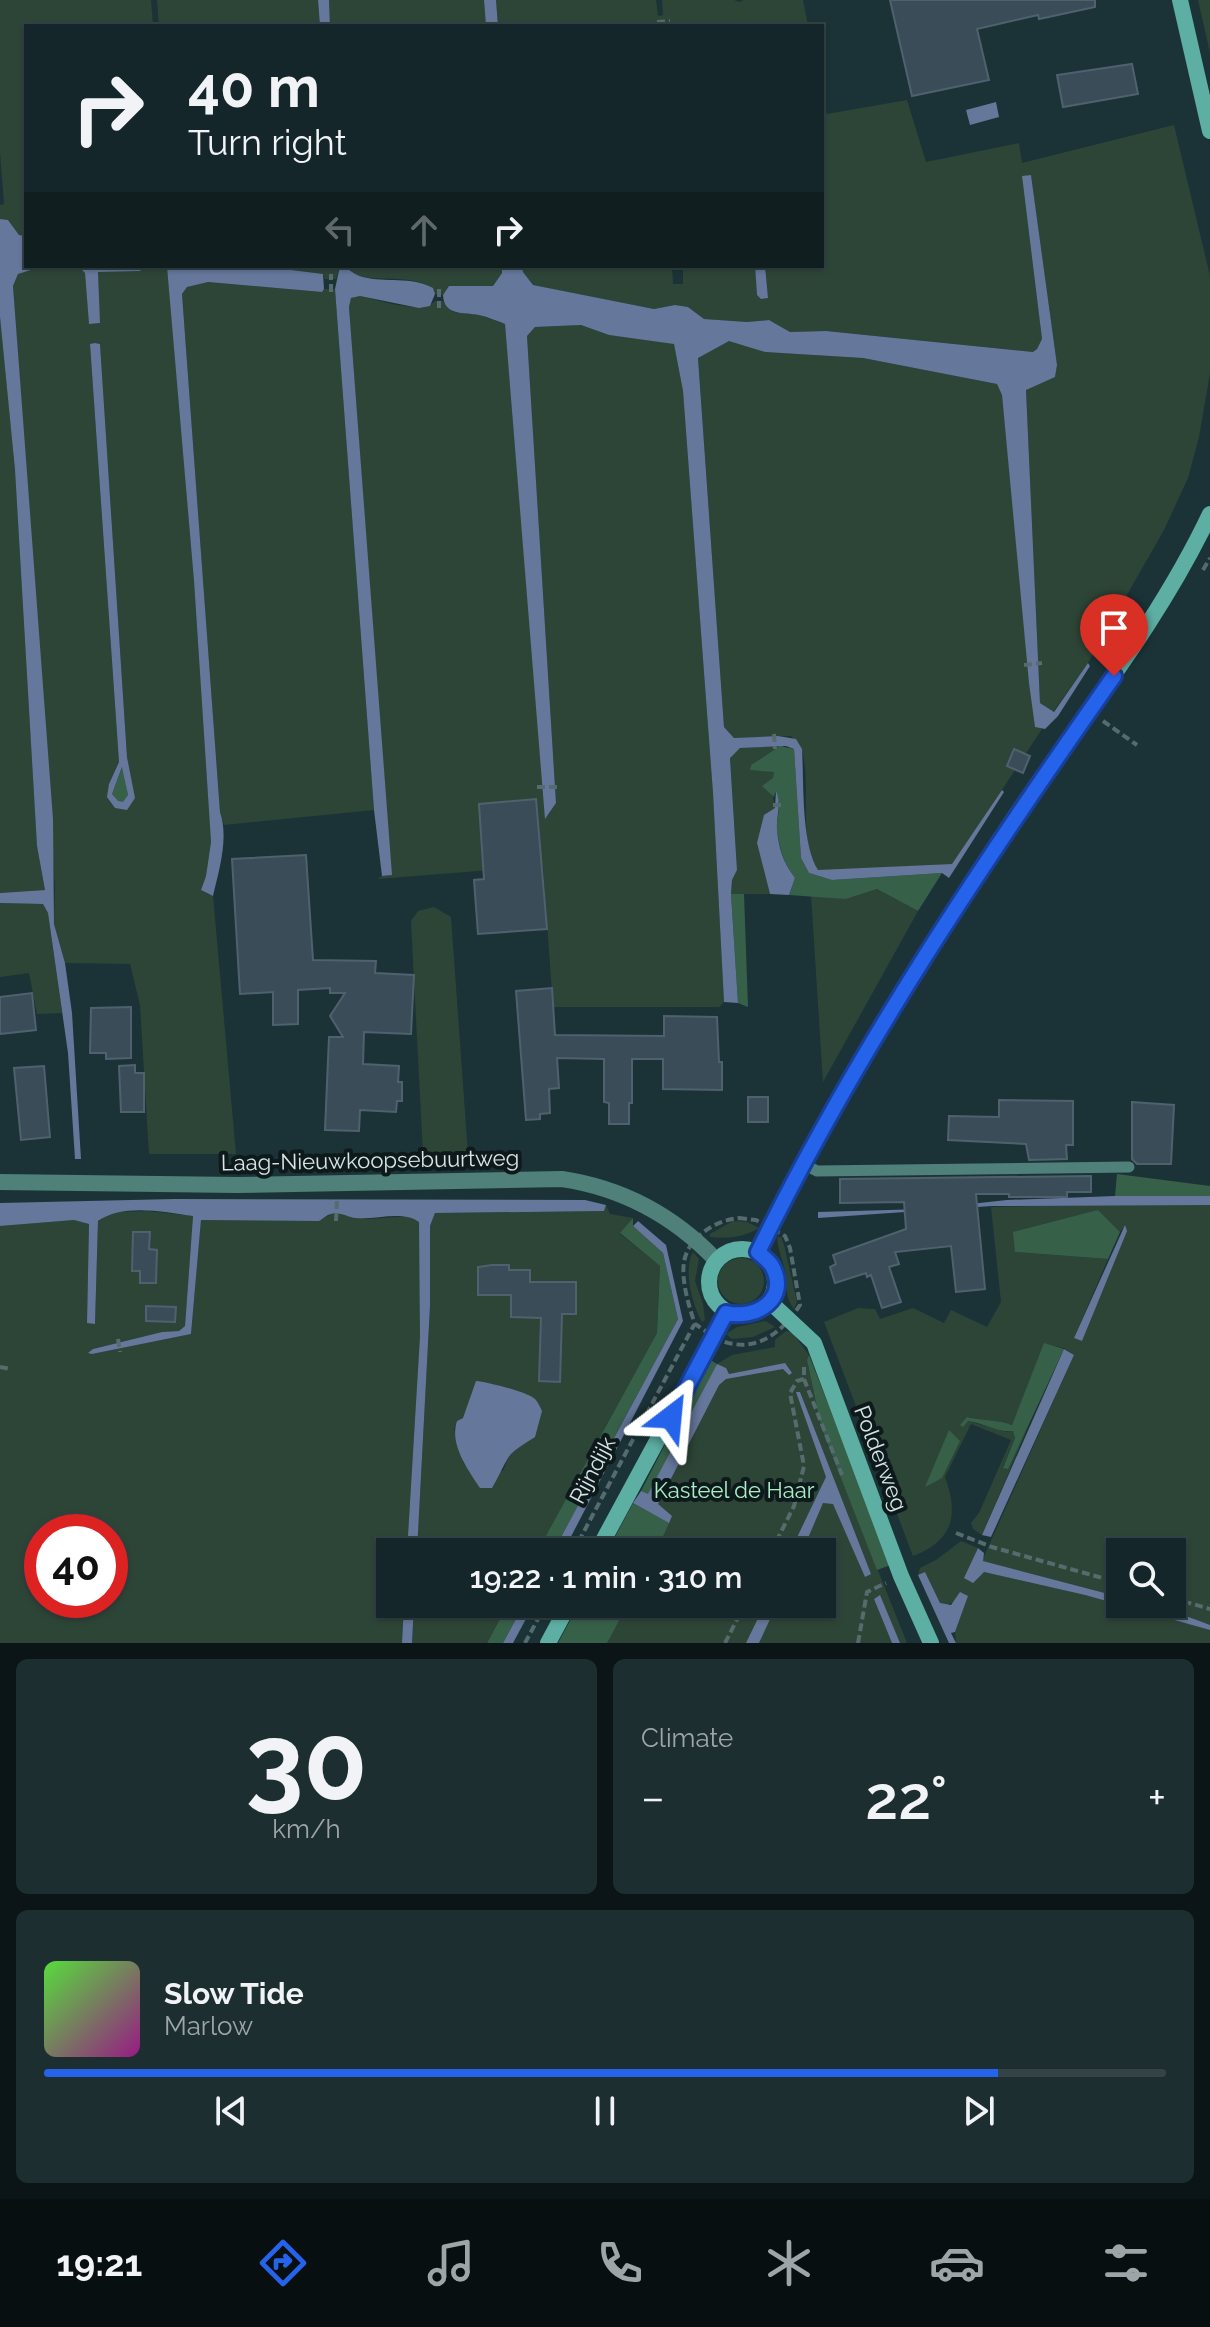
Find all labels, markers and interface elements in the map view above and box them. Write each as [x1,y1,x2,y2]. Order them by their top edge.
text: 40 m [188,54,320,120]
icon: right [56,56,160,160]
text: Turn right [188,121,347,163]
icon: left [318,208,362,252]
icon: ahead [402,208,446,252]
icon: right [486,208,530,252]
pin [1080,594,1148,676]
icon: arrive [1092,606,1136,650]
street label: Laag-Nieuwkoopsebuurtweg [221,1144,519,1176]
position arrow [629,1375,713,1459]
street label: Polderweg [849,1402,913,1514]
street label: Rijndijk [564,1432,621,1508]
park label: Kasteel de Haar [654,1477,815,1503]
speed limit sign: 40 [24,1514,128,1618]
map controls [1106,1538,1186,1618]
button: search [1106,1538,1186,1618]
text: 19:22 · 1 min · 310 m [470,1560,742,1595]
text: 30 [246,1701,367,1823]
text: Climate [641,1723,733,1753]
text: 22° [865,1763,947,1833]
text: − [641,1772,665,1823]
text: + [1148,1772,1166,1823]
text: km/h [272,1814,341,1844]
text: Slow Tide [164,1976,304,2011]
text: Marlow [164,2011,253,2041]
icon: previous [209,2089,253,2133]
icon: pause [583,2089,627,2133]
icon: next [957,2089,1001,2133]
icon: directions [255,2235,311,2291]
icon: music [423,2235,479,2291]
icon: phone [592,2235,648,2291]
icon: climate [761,2235,817,2291]
icon: car [929,2235,985,2291]
icon: filters [1098,2235,1154,2291]
text: 19:21 [56,2242,142,2284]

